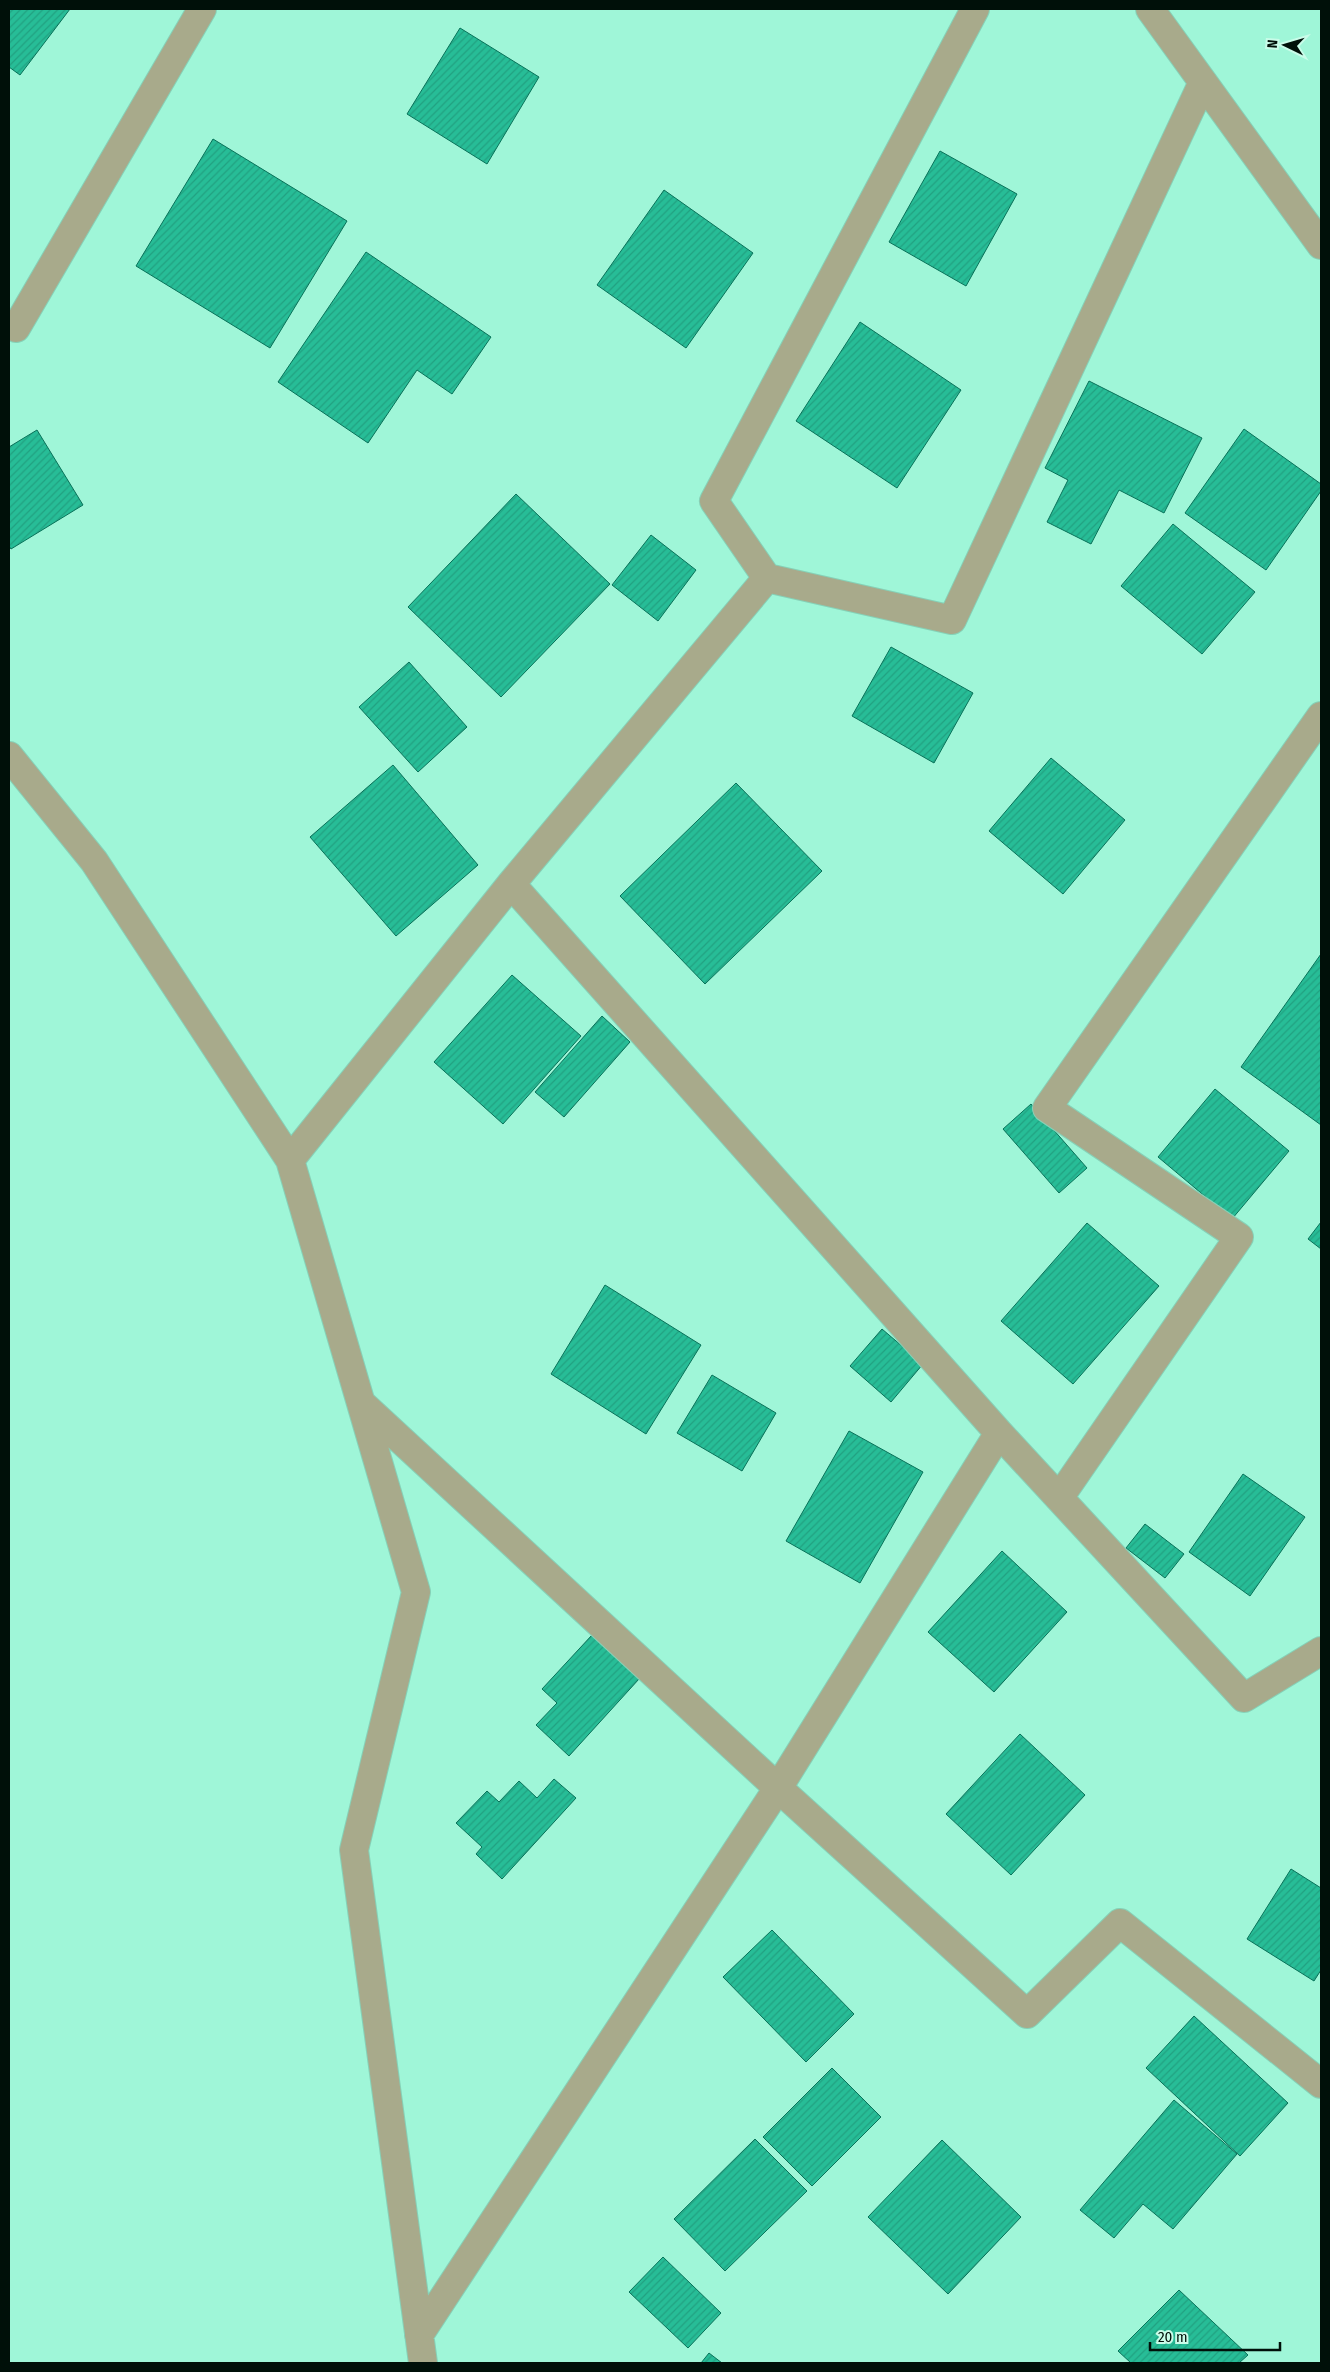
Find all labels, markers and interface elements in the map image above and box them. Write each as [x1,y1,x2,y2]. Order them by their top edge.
north arrow [1260,20,1310,70]
text: N [1264,39,1281,49]
scale bar [1150,2320,1280,2352]
text: 20 m [1158,2328,1188,2346]

